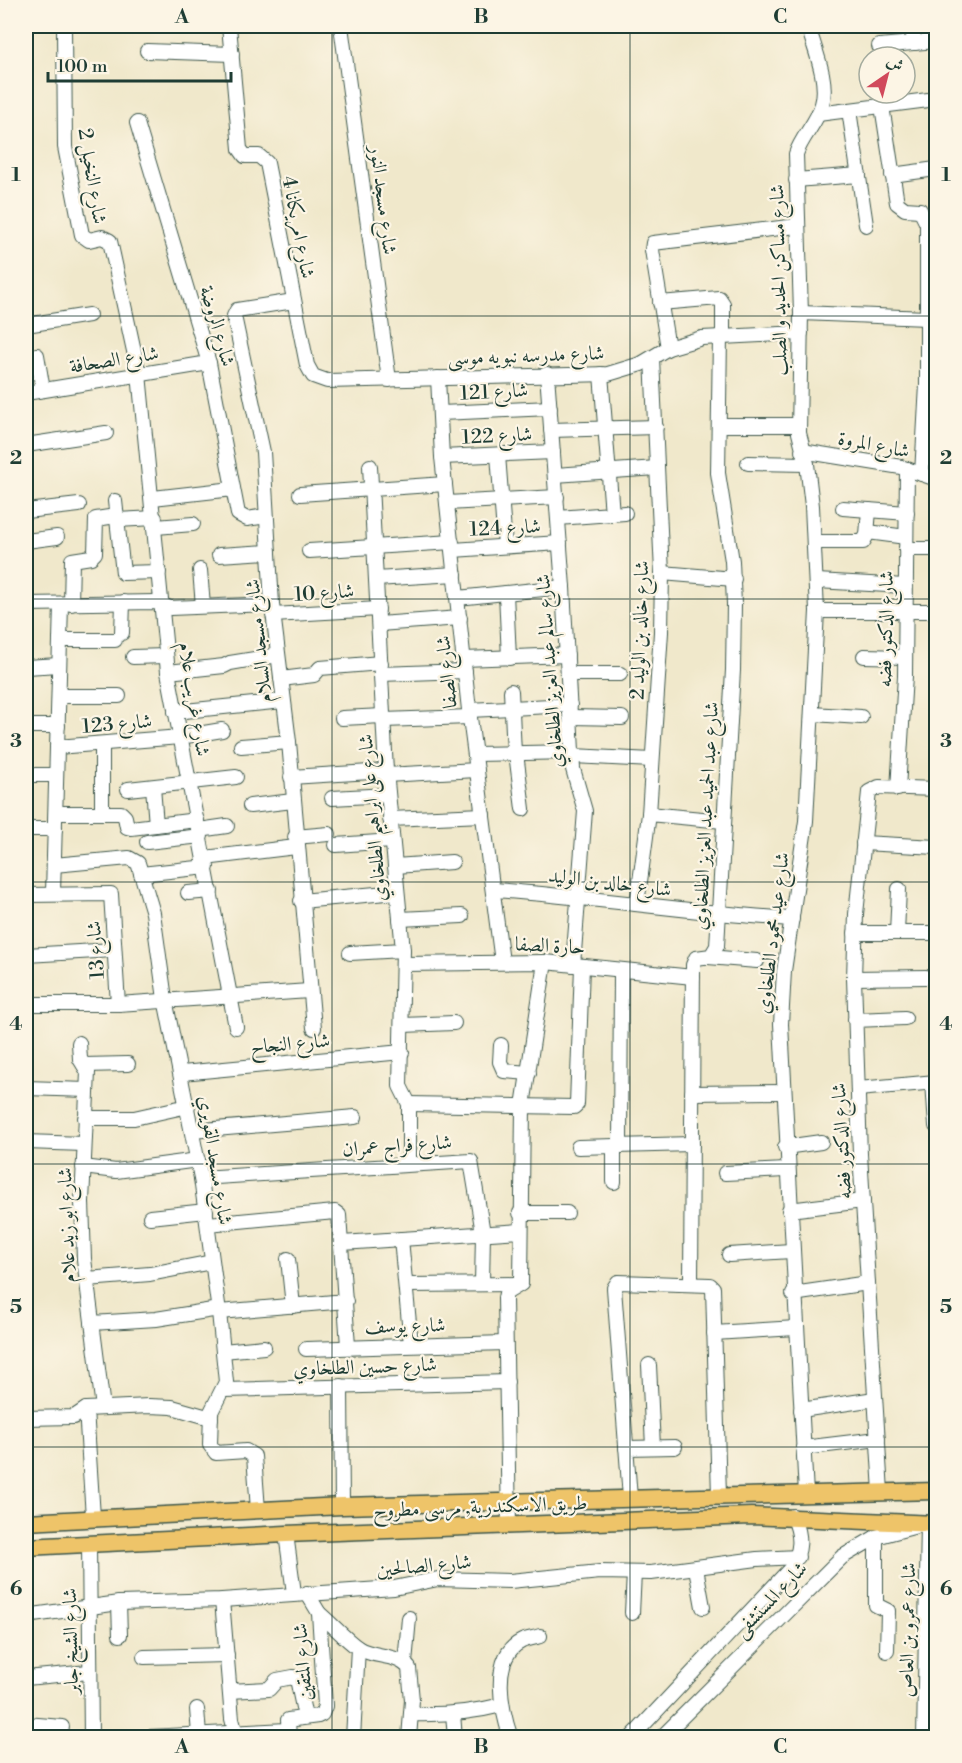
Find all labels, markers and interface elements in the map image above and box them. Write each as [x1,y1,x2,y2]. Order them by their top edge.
text: A [174,5,190,30]
text: B [473,5,489,30]
text: C [773,5,787,30]
scale bar [48,45,231,83]
north arrow [857,45,917,105]
text: ش [883,51,907,76]
text: 100 m [57,55,108,78]
street label: شارع النخيل 2 [68,126,111,227]
street label: شارع مسجد النور [359,142,402,257]
text: 1 [11,163,21,188]
text: 1 [941,163,951,188]
street label: شارع امريكانا 4 [271,174,320,281]
street label: شارع مساكن الحديد و الصلب [765,184,798,376]
street label: شارع الروضة [189,283,240,371]
street label: شارع الصحافة [68,341,161,384]
street label: شارع مدرسه نبويه موسى [447,341,605,376]
street label: شارع 121 [459,378,529,411]
street label: شارع 122 [461,422,533,455]
street label: شارع المروة [835,426,912,469]
text: 2 [10,446,22,471]
text: 2 [940,446,952,471]
street label: شارع 124 [469,514,542,547]
street label: شارع خالد بن الوليد 2 [626,560,659,700]
street label: شارع الدكتور فضه [873,570,904,688]
street label: شارع سالم عبد العزيز الطلخاوي [531,573,574,769]
street label: شارع مسجد السلام [241,577,282,704]
street label: شارع 10 [293,579,355,612]
street label: شارع الصفا [431,634,468,710]
street label: شارع غريب علام [168,640,215,759]
street label: شارع عبد الحميد عبد العزيز الطلخاوي [688,701,729,931]
street label: شارع 123 [81,709,154,744]
text: 3 [10,729,22,754]
text: 3 [940,729,952,754]
street label: شارع على ابراهيم الطلخاوي [354,733,399,903]
street label: شارع عيد محمود الطلخاوي [751,851,800,1016]
street label: شارع خالد بن الوليد [546,864,673,907]
street label: شارع 13 [82,920,115,980]
street label: حارة الصفا [514,932,586,961]
text: 4 [9,1012,23,1037]
text: 4 [939,1012,953,1037]
street label: شارع النجاح [249,1029,331,1064]
street label: شارع الدكتور فضه [827,1082,862,1200]
street label: شارع مسجد القويري [188,1094,237,1227]
street label: شارع فراج عمران [341,1130,453,1167]
street label: شارع ابو زيد علام [53,1167,86,1283]
text: 5 [10,1295,22,1320]
text: 5 [940,1295,952,1320]
street label: شارع يوسف [364,1313,446,1344]
street label: شارع حسين الطلخاوي [293,1352,438,1387]
street label: طريق الاسكندرية, مرسى مطروح [372,1491,588,1528]
street label: شارع الصالحين [376,1550,473,1587]
street label: شارع المستشفى [729,1557,816,1646]
street label: شارع عمرو بن العاص [895,1562,926,1698]
text: 6 [10,1577,23,1602]
text: 6 [940,1577,953,1602]
street label: شارع الشيخ جابر [58,1588,89,1696]
street label: شارع المتقين [288,1622,323,1702]
text: A [174,1735,190,1760]
text: B [473,1735,489,1760]
text: C [773,1735,787,1760]

